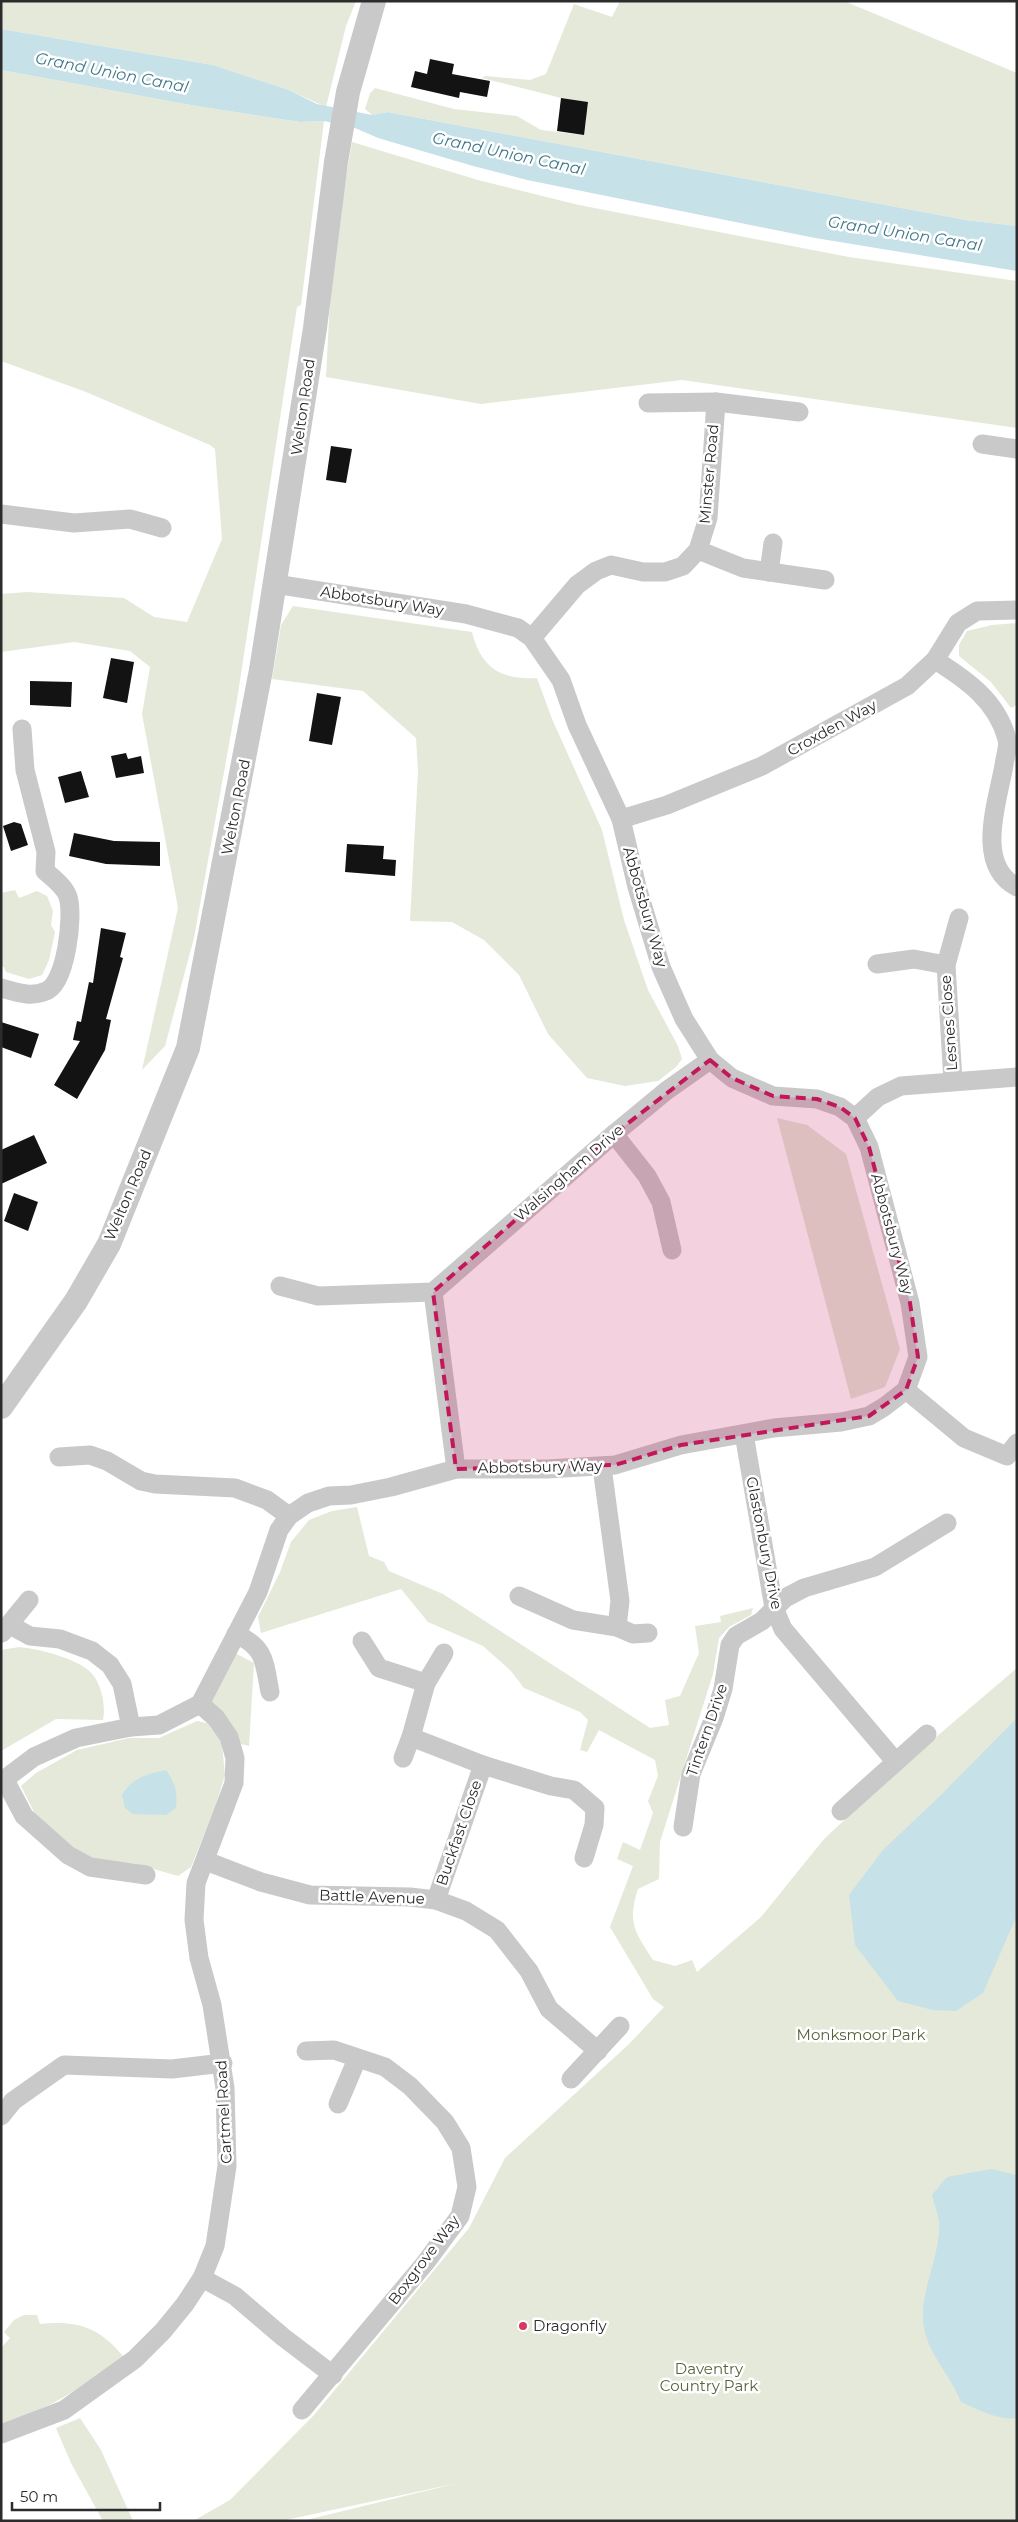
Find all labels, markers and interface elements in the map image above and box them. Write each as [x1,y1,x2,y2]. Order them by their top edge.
water label: Grand Union Canal [34,48,191,97]
water label: Grand Union Canal [431,128,588,179]
water label: Grand Union Canal [827,212,984,255]
street label: Welton Road [286,357,319,456]
street label: Minster Road [695,423,722,525]
street label: Abbotsbury Way [319,581,446,620]
street label: Croxden Way [784,695,880,760]
street label: Welton Road [217,757,254,856]
street label: Abbotsbury Way [619,844,672,970]
street label: Lesnes Close [936,974,961,1072]
street label: Walsingham Drive [510,1120,627,1225]
street label: Welton Road [100,1146,155,1243]
street label: Abbotsbury Way [867,1171,918,1297]
street label: Abbotsbury Way [477,1456,603,1477]
street label: Glastonbury Drive [742,1475,787,1611]
street label: Tintern Drive [682,1681,731,1779]
street label: Buckfast Close [432,1778,485,1888]
street label: Battle Avenue [319,1885,425,1908]
park label: Monksmoor Park [797,2025,925,2044]
street label: Cartmel Road [211,2060,236,2164]
street label: Boxgrove Way [384,2211,464,2308]
place label: Dragonfly [533,2316,608,2335]
marker: Dragonfly [517,2320,529,2332]
park label: Daventry Country Park [660,2359,758,2395]
scale bar [12,2480,160,2512]
text: 50 m [20,2487,58,2506]

